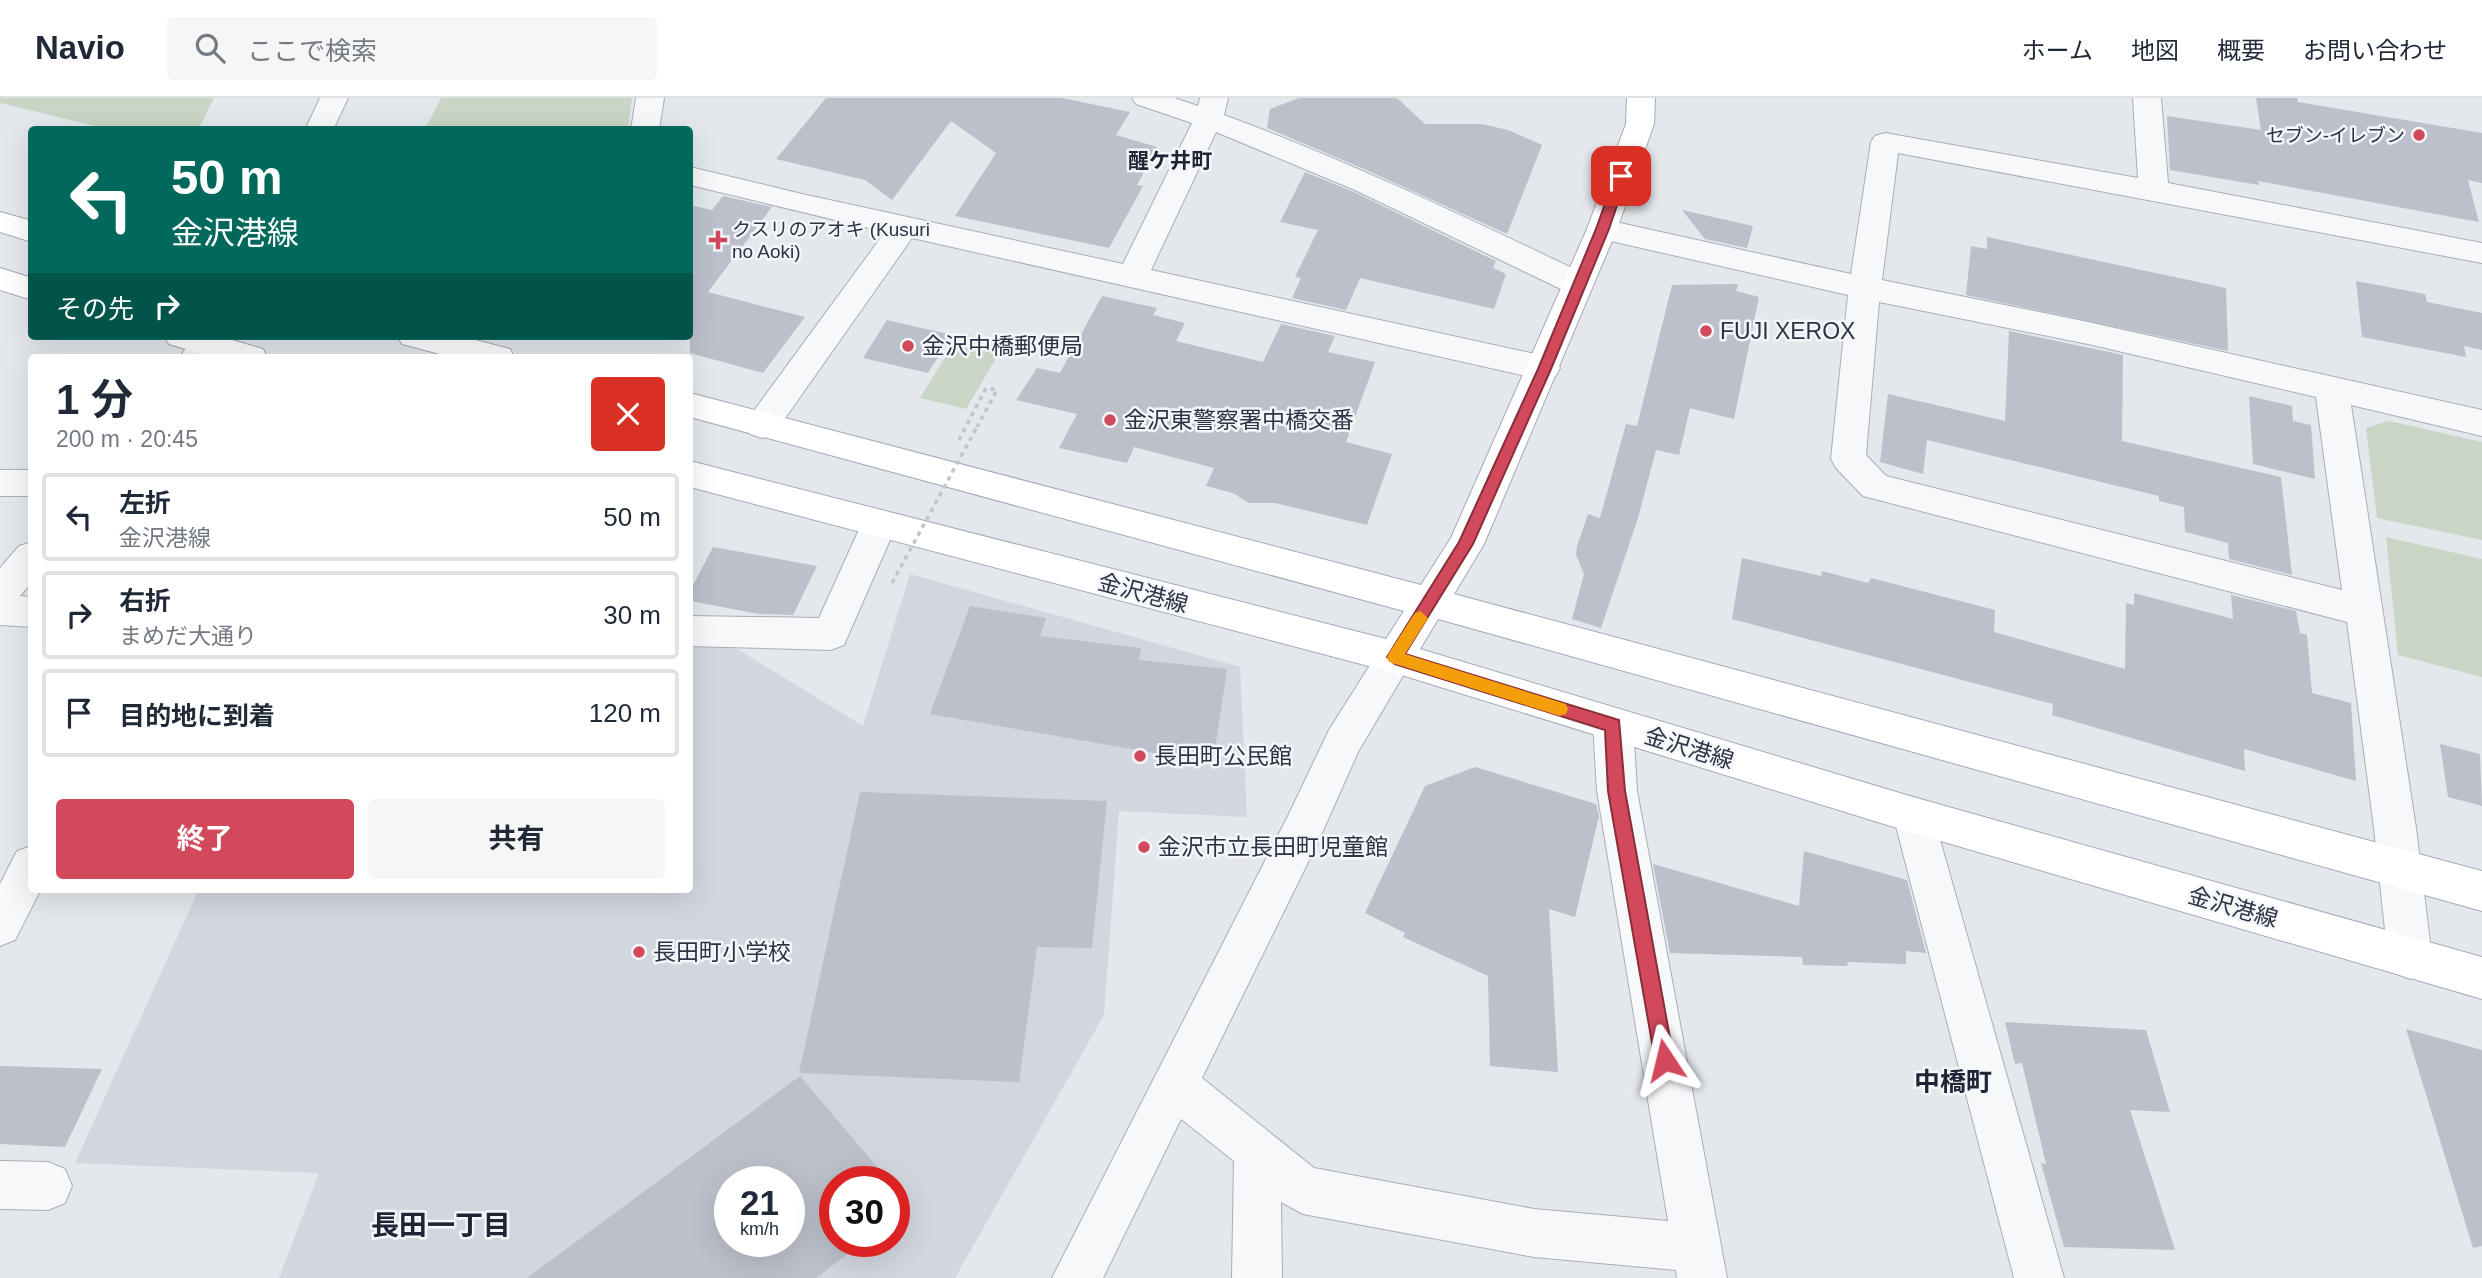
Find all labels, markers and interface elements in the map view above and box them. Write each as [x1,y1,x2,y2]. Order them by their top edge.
search box [167,17,657,80]
text: Navio [35,29,125,66]
icon: search [191,29,229,67]
text: ここで検索 [247,36,377,66]
text: ホーム [2022,37,2093,64]
text: 地図 [2131,37,2179,64]
text: 概要 [2217,37,2265,64]
text: お問い合わせ [2303,37,2447,64]
place label: セブン-イレブン [2266,125,2405,146]
marker: セブン-イレブン [2411,127,2427,143]
pin [1591,146,1651,206]
district label: 醒ケ井町 [1128,149,1212,172]
text: 50 m [171,150,283,204]
icon: left [56,154,147,245]
icon: arrive [1602,157,1640,195]
text: 金沢港線 [171,215,299,251]
place label: クスリのアオキ (Kusuri no Aoki) [732,219,930,262]
marker: クスリのアオキ (Kusuri no Aoki) [710,232,726,248]
icon: right [148,287,186,325]
text: その先 [56,294,134,324]
place label: FUJI XEROX [1720,318,1855,344]
marker: FUJI XEROX [1698,323,1714,339]
place label: 金沢中橋郵便局 [922,333,1083,359]
marker: 金沢中橋郵便局 [900,338,916,354]
text: 1 分 [56,376,133,423]
button: close [591,377,665,451]
place label: 金沢東警察署中橋交番 [1124,407,1354,433]
marker: 金沢東警察署中橋交番 [1102,412,1118,428]
text: 200 m · 20:45 [56,426,198,452]
text: 左折 [119,488,171,518]
icon: left [60,498,98,536]
text: 50 m [603,502,661,532]
text: 金沢港線 [119,525,211,551]
street label: 金沢港線 [1095,569,1191,617]
text: 右折 [119,586,171,616]
icon: right [60,596,98,634]
text: 30 m [603,600,661,630]
text: まめだ大通り [119,623,257,649]
icon: arrive [60,694,98,732]
text: 120 m [589,698,661,728]
text: 目的地に到着 [119,701,275,731]
street label: 金沢港線 [1641,722,1737,774]
place label: 長田町公民館 [1154,743,1292,769]
marker: 長田町公民館 [1132,748,1148,764]
button: 終了 [56,799,354,879]
button: 共有 [368,799,665,879]
place label: 金沢市立長田町児童館 [1158,834,1388,860]
marker: 金沢市立長田町児童館 [1136,839,1152,855]
street label: 金沢港線 [2185,882,2281,932]
place label: 長田町小学校 [653,939,791,965]
marker: 長田町小学校 [631,944,647,960]
position arrow [1628,1023,1702,1097]
district label: 中橋町 [1914,1067,1992,1097]
speed limit sign: 30 [819,1166,910,1257]
text: 21 [740,1183,779,1222]
district label: 長田一丁目 [371,1210,511,1241]
text: km/h [740,1219,779,1239]

